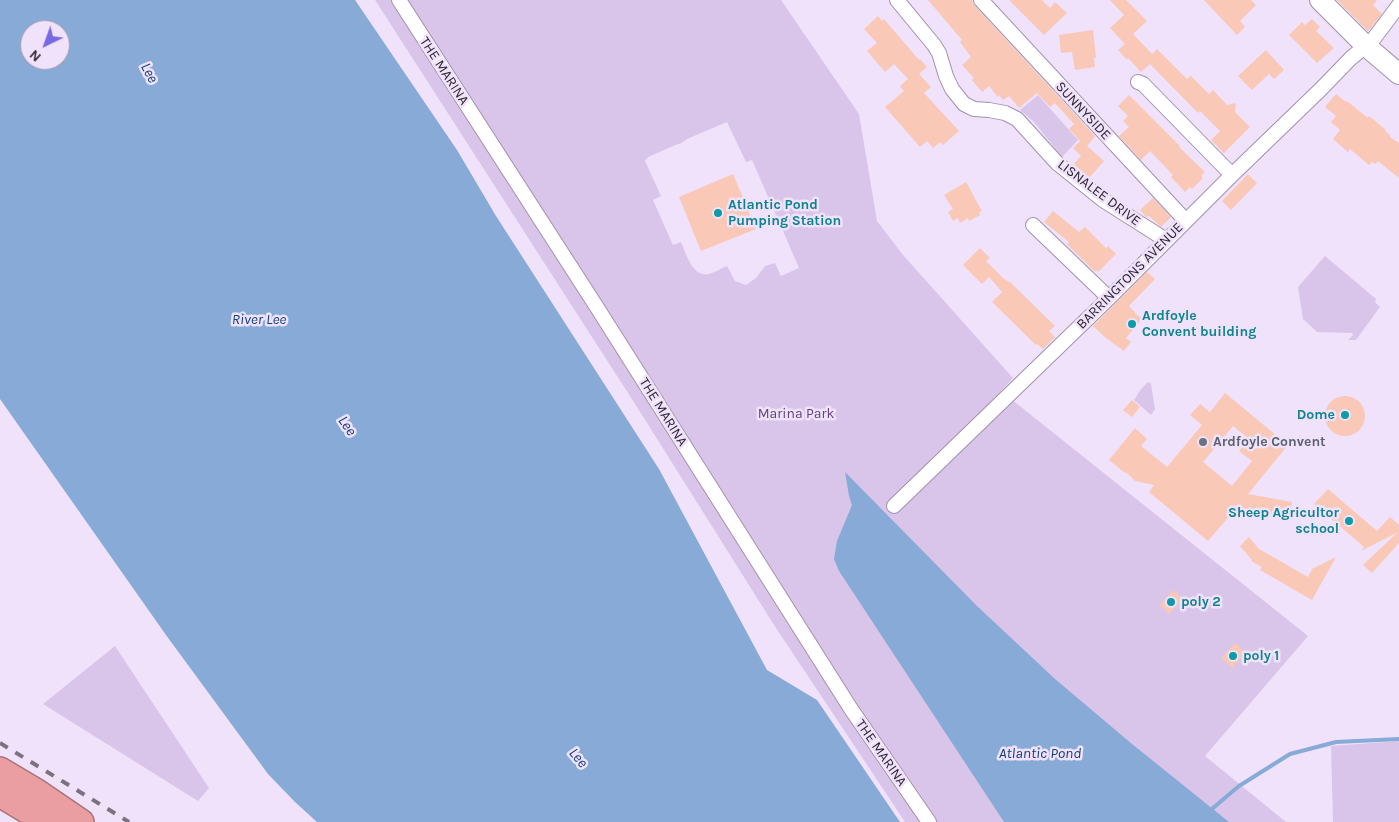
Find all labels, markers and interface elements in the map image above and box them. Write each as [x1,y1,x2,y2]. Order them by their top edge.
north arrow [20,20,70,70]
street label: THE MARINA [416,34,472,108]
text: N [26,46,45,65]
water label: Lee [136,60,162,86]
street label: SUNNYSIDE [1052,78,1114,144]
street label: LISNALEE DRIVE [1054,156,1144,230]
place label: Atlantic Pond Pumping Station [728,197,841,230]
marker: Atlantic Pond Pumping Station [712,207,724,219]
street label: BARRINGTONS AVENUE [1073,219,1187,333]
place label: Ardfoyle Convent building [1142,308,1256,341]
water label: River Lee [232,311,286,329]
marker: Ardfoyle Convent building [1126,318,1138,330]
street label: THE MARINA [635,375,691,449]
park label: Marina Park [758,406,834,422]
place label: Dome [1297,407,1335,423]
marker: Dome [1339,409,1351,421]
water label: Lee [334,413,360,439]
place label: Ardfoyle Convent [1213,434,1326,450]
marker: Ardfoyle Convent [1197,436,1209,448]
place label: Sheep Agricultor school [1228,505,1339,538]
marker: Sheep Agricultor school [1343,515,1355,527]
place label: poly 2 [1181,594,1221,610]
marker: poly 2 [1165,596,1177,608]
place label: poly 1 [1243,648,1279,664]
marker: poly 1 [1227,650,1239,662]
street label: THE MARINA [852,716,910,790]
water label: Lee [565,744,591,772]
water label: Atlantic Pond [999,745,1081,763]

